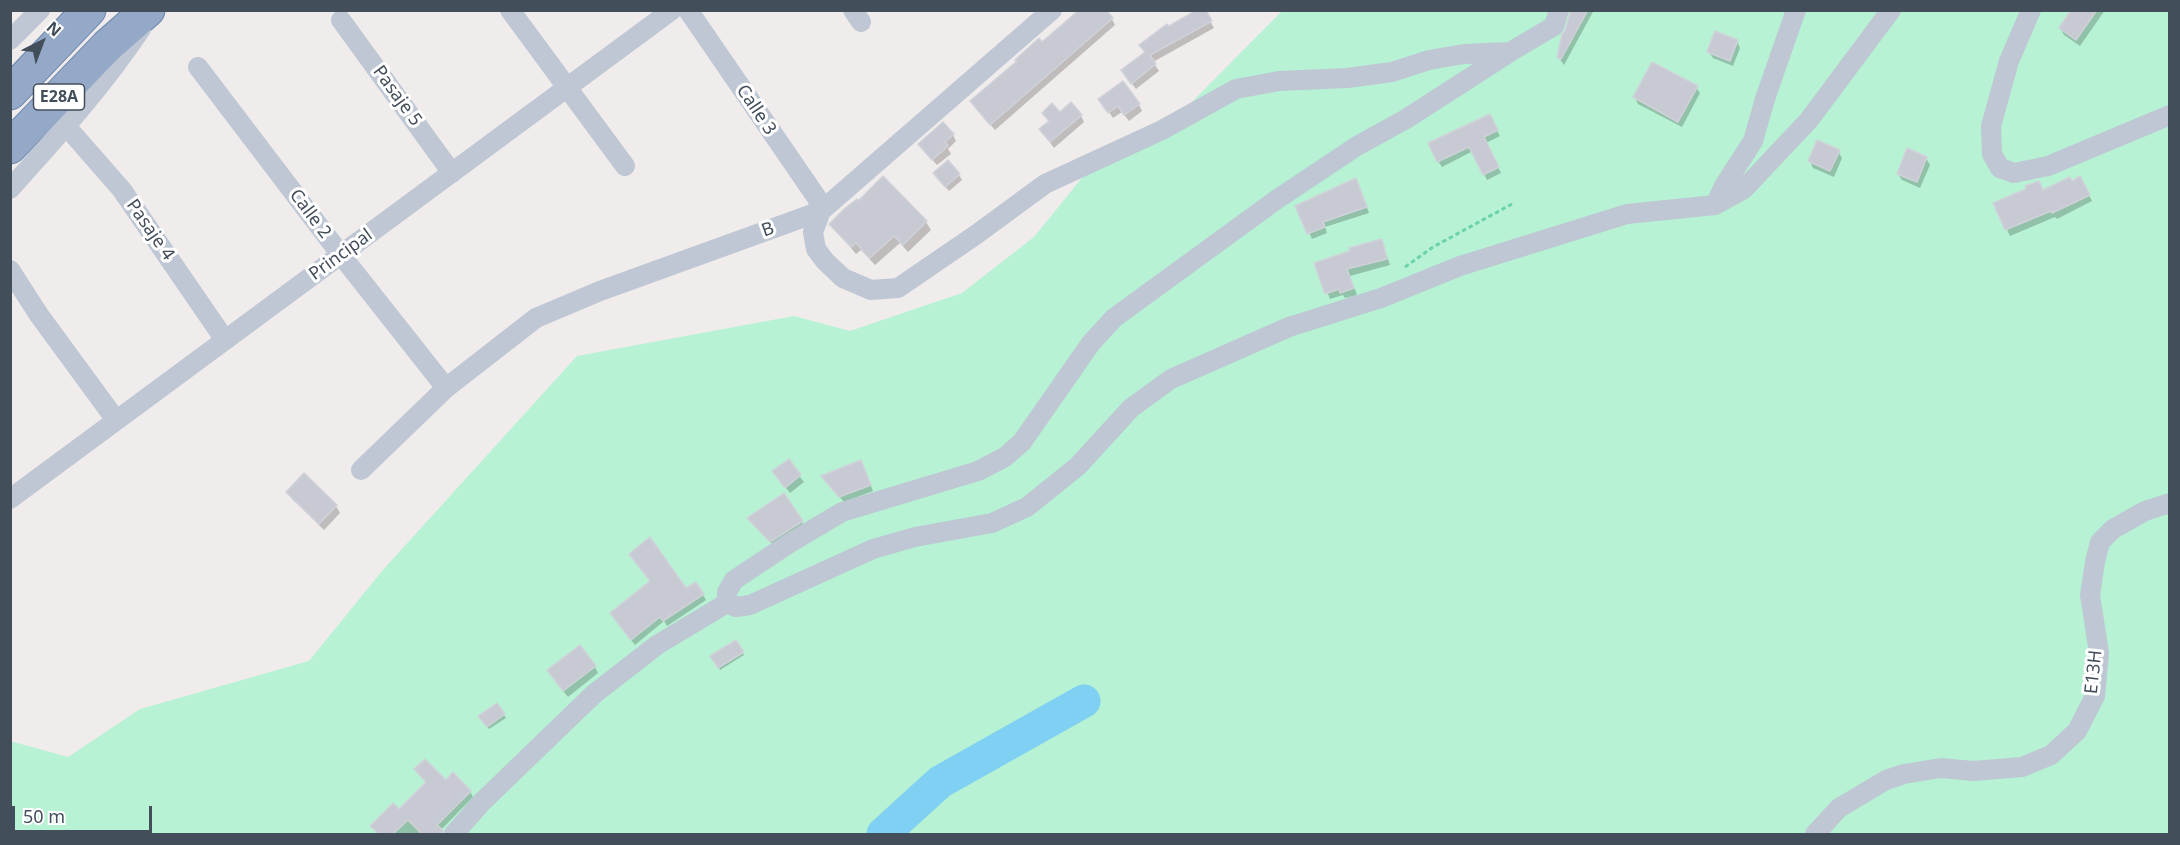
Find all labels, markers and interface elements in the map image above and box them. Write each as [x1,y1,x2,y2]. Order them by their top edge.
north arrow [12,12,72,72]
text: N [42,16,66,41]
street label: Pasaje 5 [368,62,426,130]
street label: Calle 3 [731,81,781,139]
road number: E28A [34,84,84,110]
street label: Calle 2 [285,185,335,243]
street label: Pasaje 4 [121,195,179,265]
street label: B [759,218,777,242]
street label: Principal [305,225,377,285]
street label: E13H [2081,649,2107,695]
scale bar [15,794,154,832]
text: 50 m [23,804,65,828]

